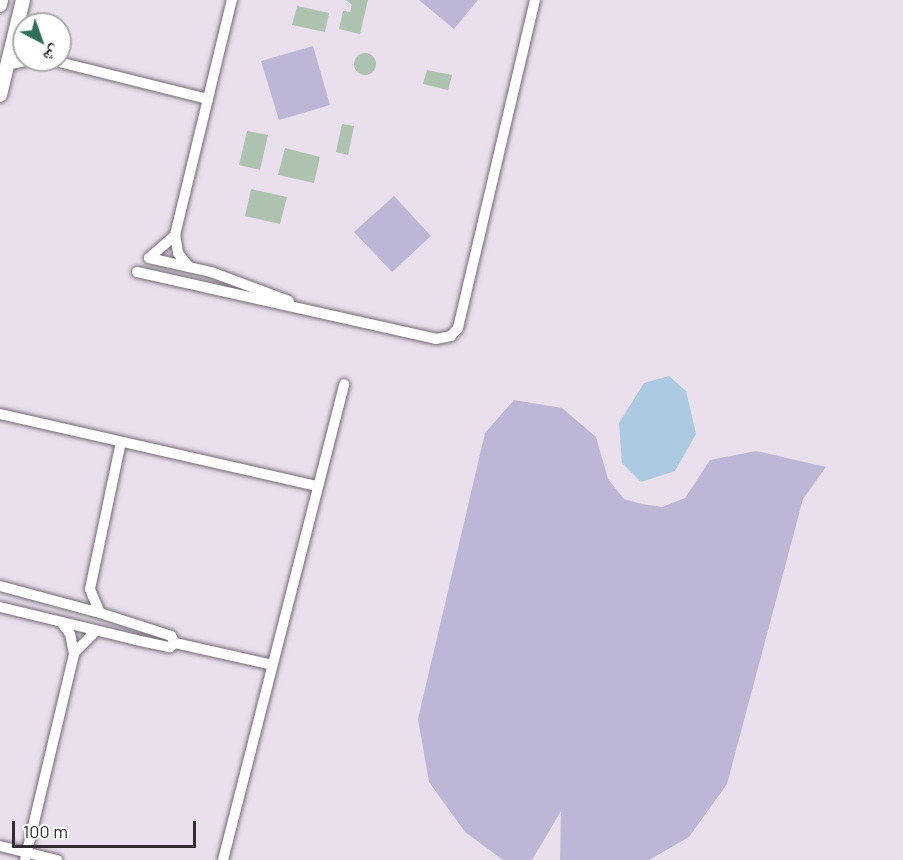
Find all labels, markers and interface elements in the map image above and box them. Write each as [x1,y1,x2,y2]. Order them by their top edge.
north arrow [12,12,72,72]
text: ش [40,42,65,67]
scale bar [15,809,200,847]
text: 100 m [23,820,68,842]

